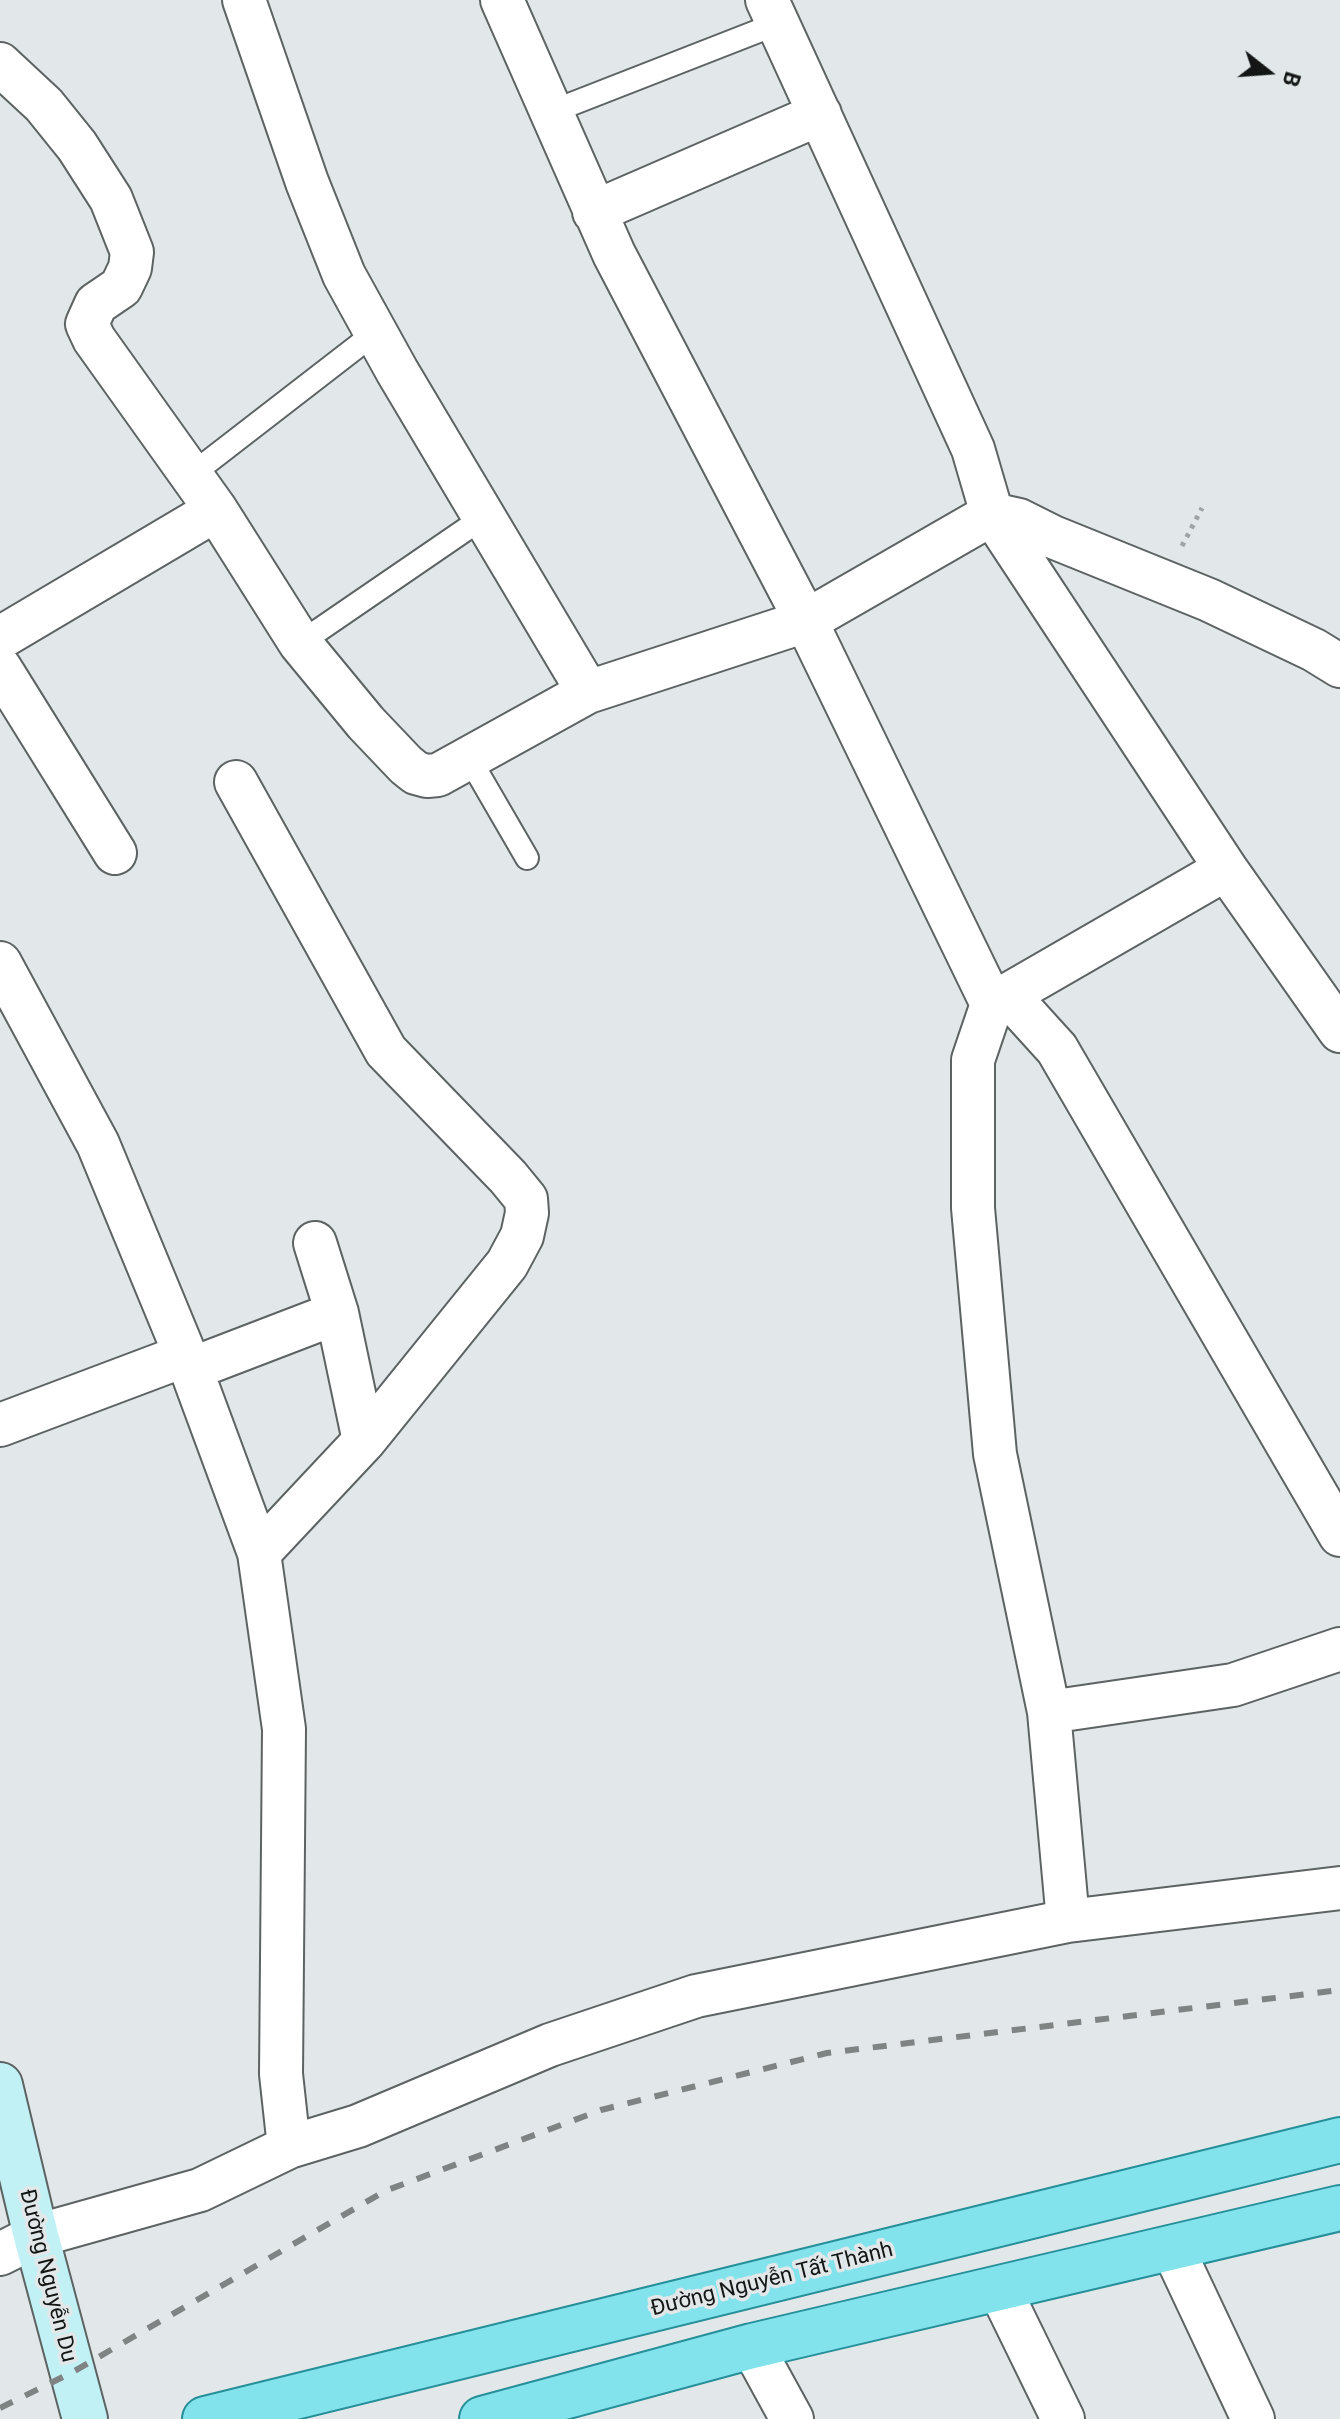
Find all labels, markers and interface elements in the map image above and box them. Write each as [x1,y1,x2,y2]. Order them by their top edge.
north arrow [1228,32,1308,112]
text: B [1277,69,1305,90]
street label: Đường Nguyễn Du [13,2187,81,2365]
street label: Đường Nguyễn Tất Thành [648,2237,896,2323]

